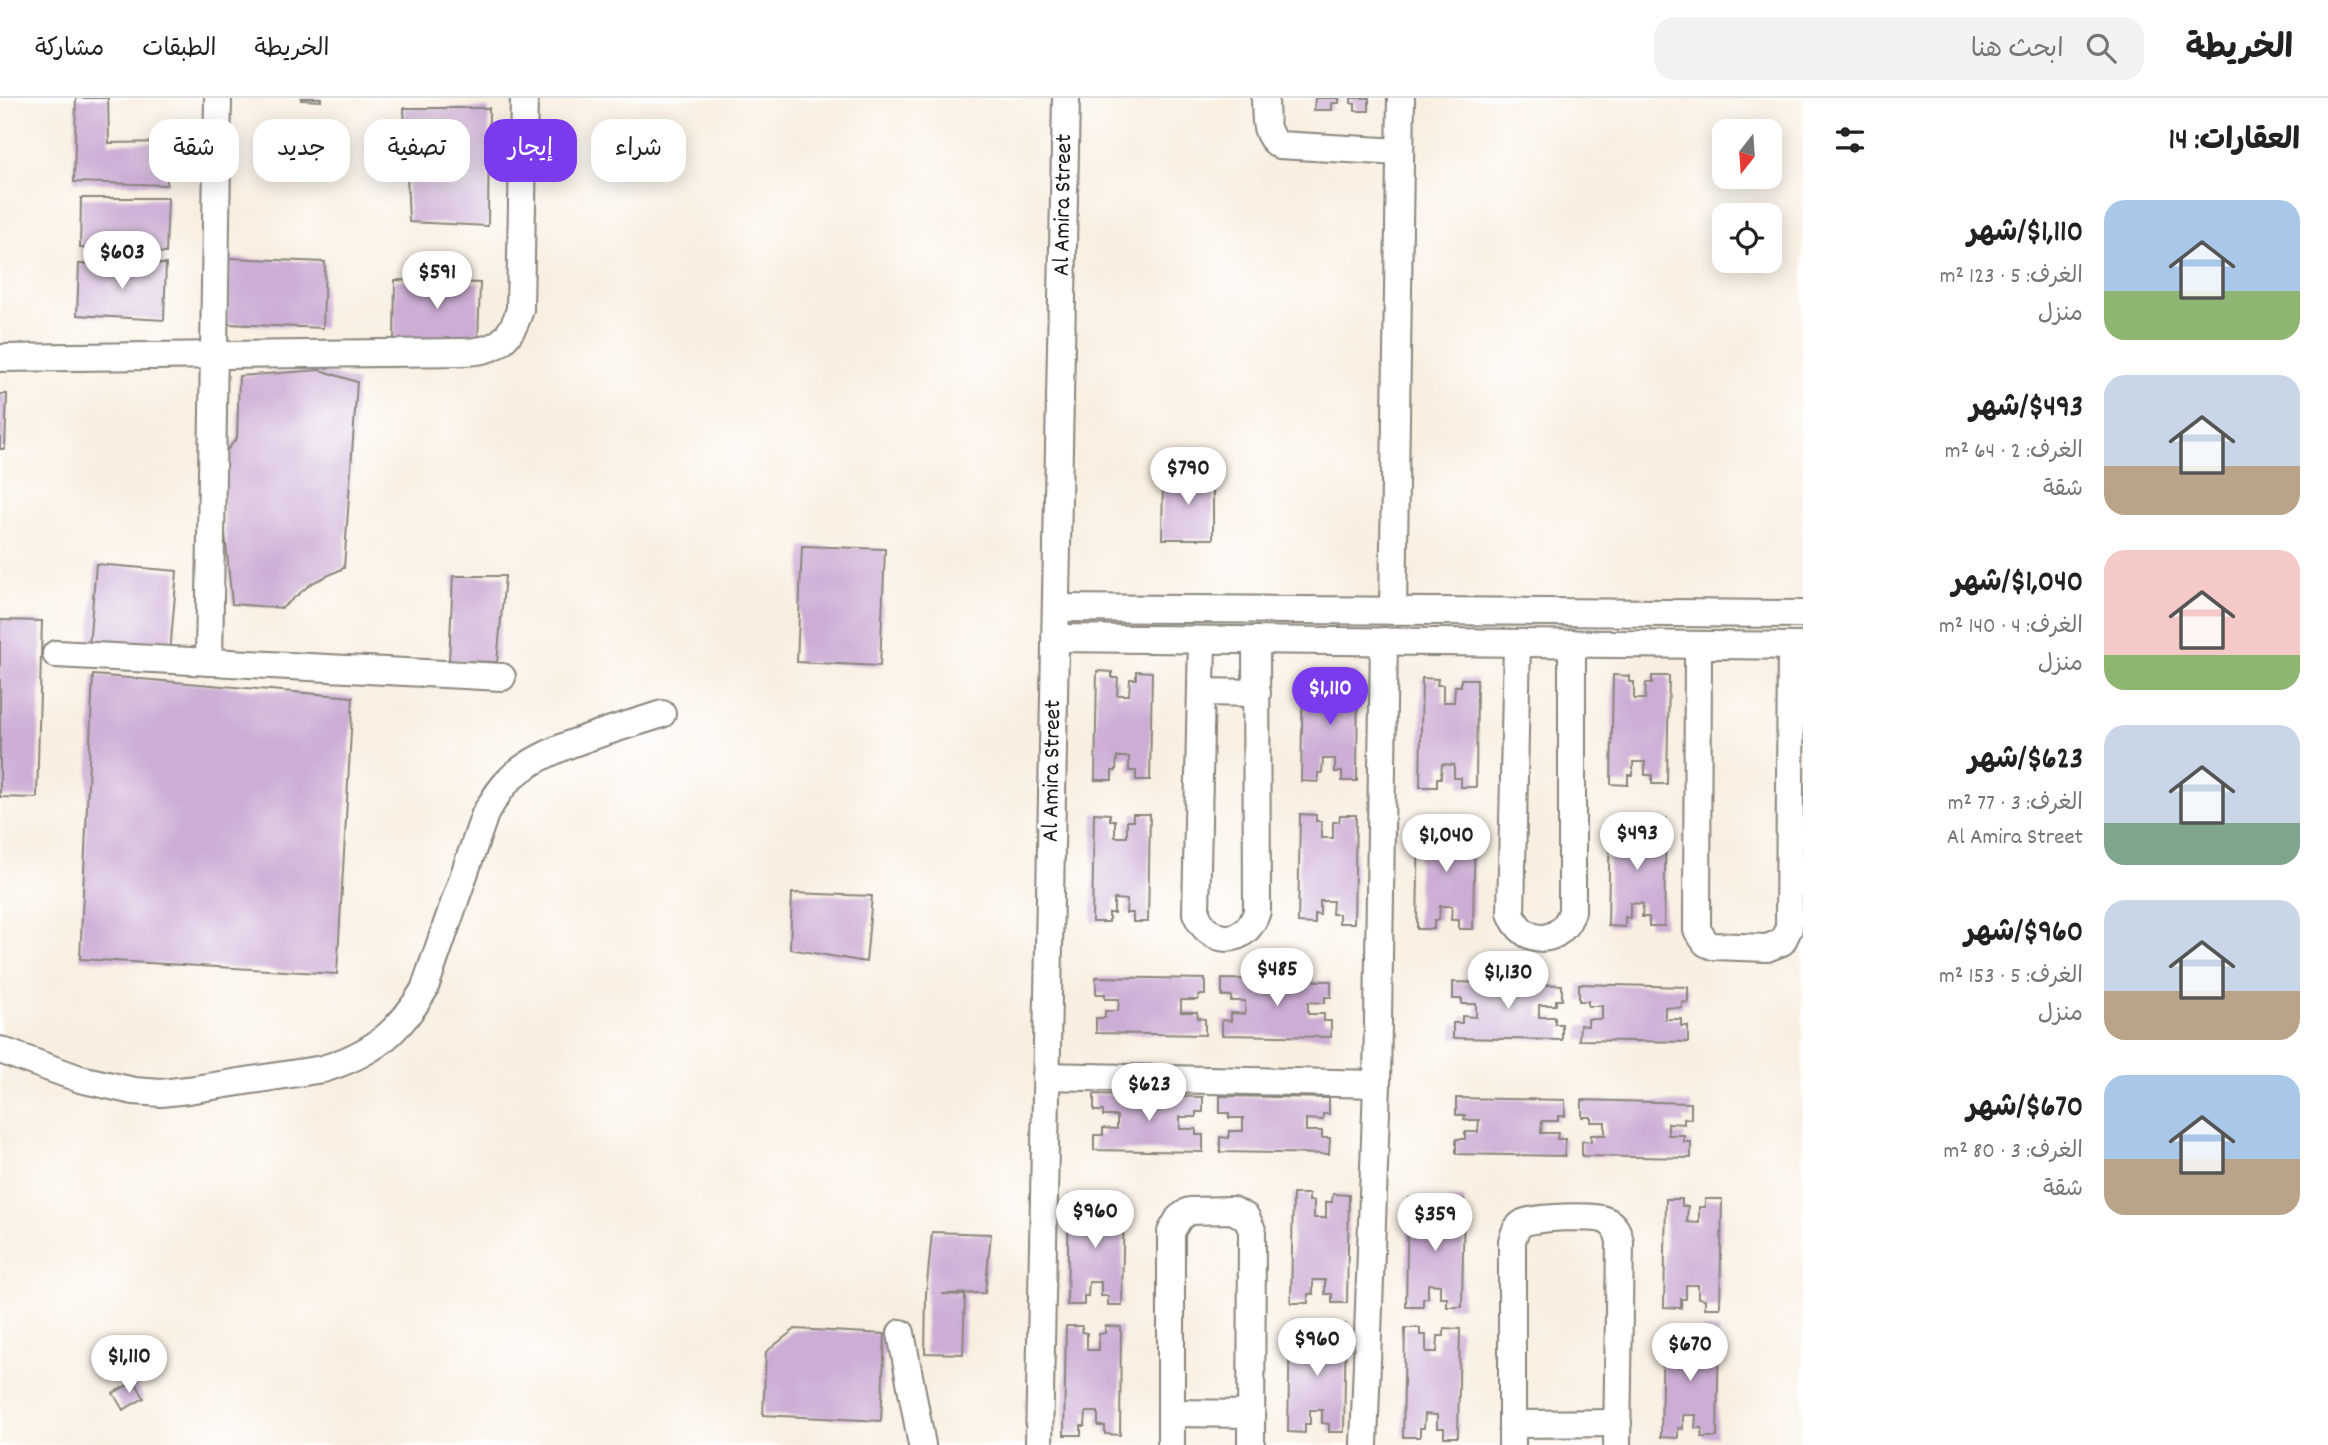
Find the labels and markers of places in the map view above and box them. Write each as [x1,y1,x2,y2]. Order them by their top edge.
pin: $603 [81,232,163,291]
pin: $591 [396,252,478,311]
pin: $790 [1147,448,1229,507]
pin: $1,110 [1273,668,1387,727]
pin: $493 [1596,812,1678,872]
pin: $1,040 [1389,814,1503,874]
pin: $485 [1236,948,1318,1008]
pin: $1,130 [1451,951,1565,1011]
pin: $623 [1108,1063,1190,1123]
pin: $960 [1054,1190,1136,1250]
pin: $359 [1394,1194,1476,1253]
pin: $960 [1276,1318,1358,1378]
pin: $670 [1649,1324,1731,1383]
pin: $1,110 [72,1336,186,1395]

